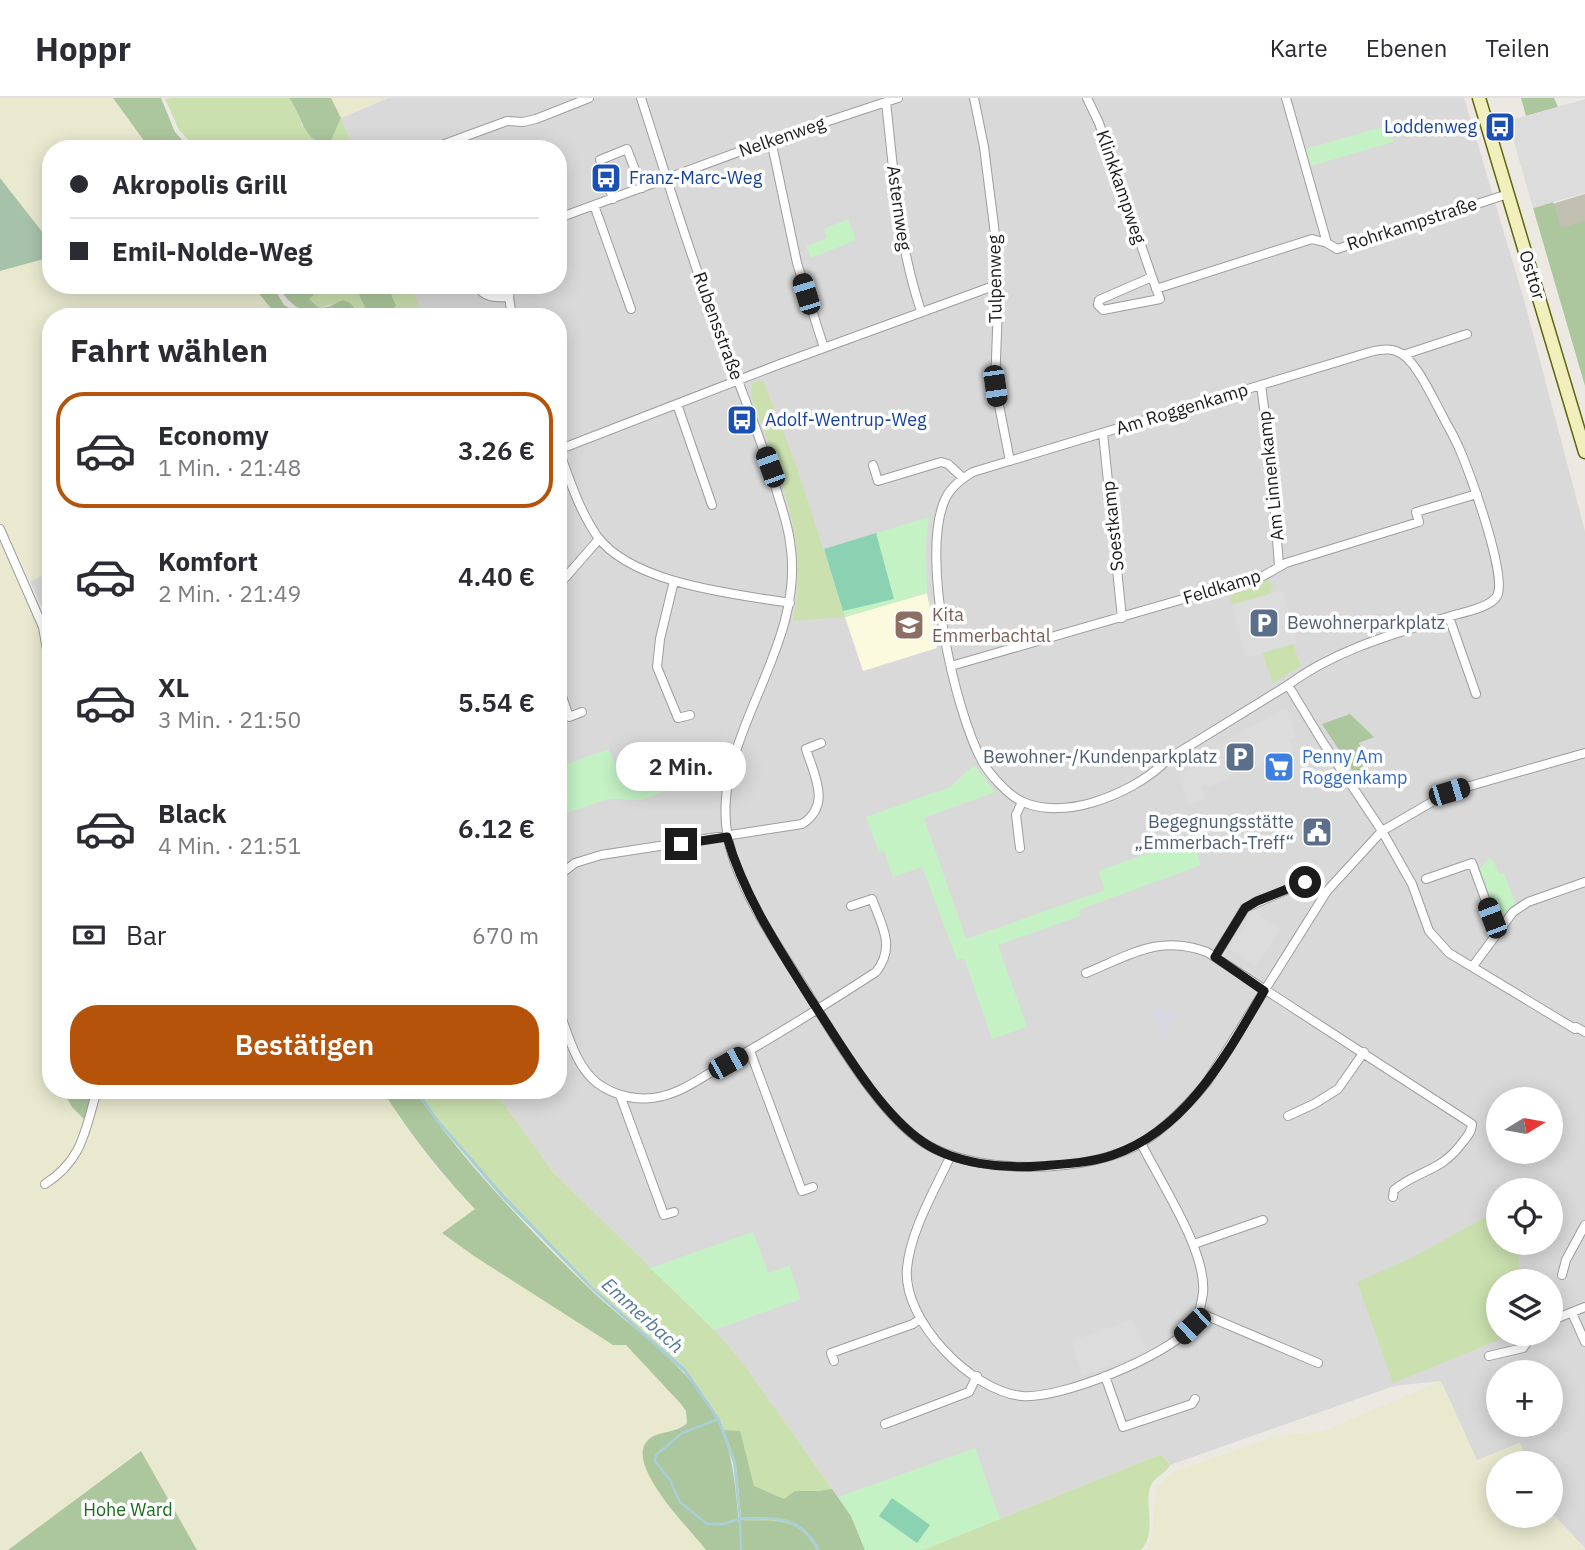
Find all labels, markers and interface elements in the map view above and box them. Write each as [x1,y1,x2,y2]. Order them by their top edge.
text: Hoppr [35,27,131,70]
text: Karte [1270,32,1328,64]
text: Ebenen [1366,32,1447,64]
text: Teilen [1485,32,1550,64]
bus stop icon: Loddenweg [1483,110,1517,144]
street label: Nelkenweg [736,111,829,162]
place label: Loddenweg [1384,115,1477,138]
street label: Klinkkampweg [1091,127,1152,247]
bus stop icon: Franz-Marc-Weg [589,161,623,195]
street label: Asternweg [882,164,917,253]
place label: Franz-Marc-Weg [629,166,763,189]
text: Akropolis Grill [112,167,287,201]
street label: Rohrkampstraße [1344,192,1480,255]
text: Emil-Nolde-Weg [112,234,312,268]
street label: Tulpenweg [982,234,1007,323]
street label: Osttor [1514,247,1551,303]
street label: Rubensstraße [688,269,749,383]
car [790,271,823,317]
text: Fahrt wählen [70,329,268,371]
car [982,364,1009,408]
street label: Am Roggenkamp [1113,377,1251,440]
bus stop icon: Adolf-Wentrup-Weg [725,403,759,437]
place label: Adolf-Wentrup-Weg [765,408,927,431]
street label: Am Linnenkamp [1252,410,1289,542]
text: Economy [158,418,269,452]
icon: car [74,419,137,482]
text: 3.26 € [458,433,535,467]
car [753,444,788,490]
text: 1 Min. · 21:48 [158,452,301,482]
street label: Soestkamp [1096,480,1129,572]
text: Komfort [158,544,258,578]
icon: car [74,545,137,608]
text: 4.40 € [458,559,535,593]
street label: Feldkamp [1180,564,1263,609]
text: 2 Min. · 21:49 [158,578,301,608]
place label: Kita Emmerbachtal [932,603,1051,647]
parking icon: Bewohnerparkplatz [1247,606,1281,640]
school or university icon: Kita Emmerbachtal [892,608,926,642]
place label: Bewohnerparkplatz [1287,611,1445,634]
text: XL [158,670,189,704]
icon: car [74,671,137,734]
text: 5.54 € [458,685,535,719]
text: 3 Min. · 21:50 [158,704,301,734]
parking icon: Bewohner-/Kundenparkplatz [1223,740,1257,774]
callout: 2 Min. [616,742,746,792]
place label: Bewohner-/Kundenparkplatz [983,745,1217,768]
place label: Penny Am Roggenkamp [1302,745,1408,789]
supermarket icon: Penny Am Roggenkamp [1262,750,1296,784]
text: 2 Min. [649,751,713,781]
car [1426,776,1473,808]
text: Black [158,796,226,830]
icon: car [74,797,137,860]
place label: Begegnungsstätte „Emmerbach-Treff“ [1135,810,1294,854]
text: 6.12 € [458,811,535,845]
public building icon: Begegnungsstätte „Emmerbach-Treff“ [1300,815,1334,849]
route end [665,828,697,860]
text: 4 Min. · 21:51 [158,830,301,860]
route start [1289,866,1321,898]
car [1475,895,1510,941]
icon: cash [70,916,108,954]
text: Bar [126,918,166,952]
text: 670 m [472,920,539,950]
button: Bestätigen [70,1005,539,1085]
car [705,1044,752,1082]
north arrow [1486,1087,1563,1164]
map controls [1486,1087,1563,1528]
button: locate [1486,1178,1563,1255]
button: layers [1486,1269,1563,1346]
water label: Emmerbach [597,1272,689,1358]
car [1170,1304,1215,1348]
button: + [1486,1360,1563,1437]
button: − [1486,1451,1563,1528]
park label: Hohe Ward [83,1498,173,1521]

